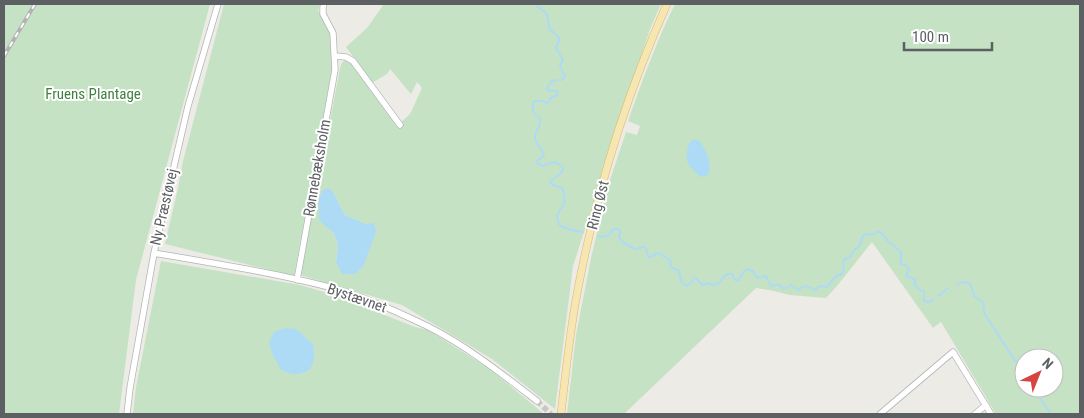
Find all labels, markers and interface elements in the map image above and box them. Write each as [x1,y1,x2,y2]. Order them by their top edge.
scale bar [904,20,992,52]
text: 100 m [912,28,949,46]
park label: Fruens Plantage [45,85,141,103]
street label: Rønnebæksholm [300,118,334,218]
street label: Ny Præstøvej [146,167,182,247]
street label: Ring Øst [583,179,613,231]
street label: Bystævnet [325,279,389,317]
north arrow [1014,348,1064,398]
text: N [1039,355,1056,372]

